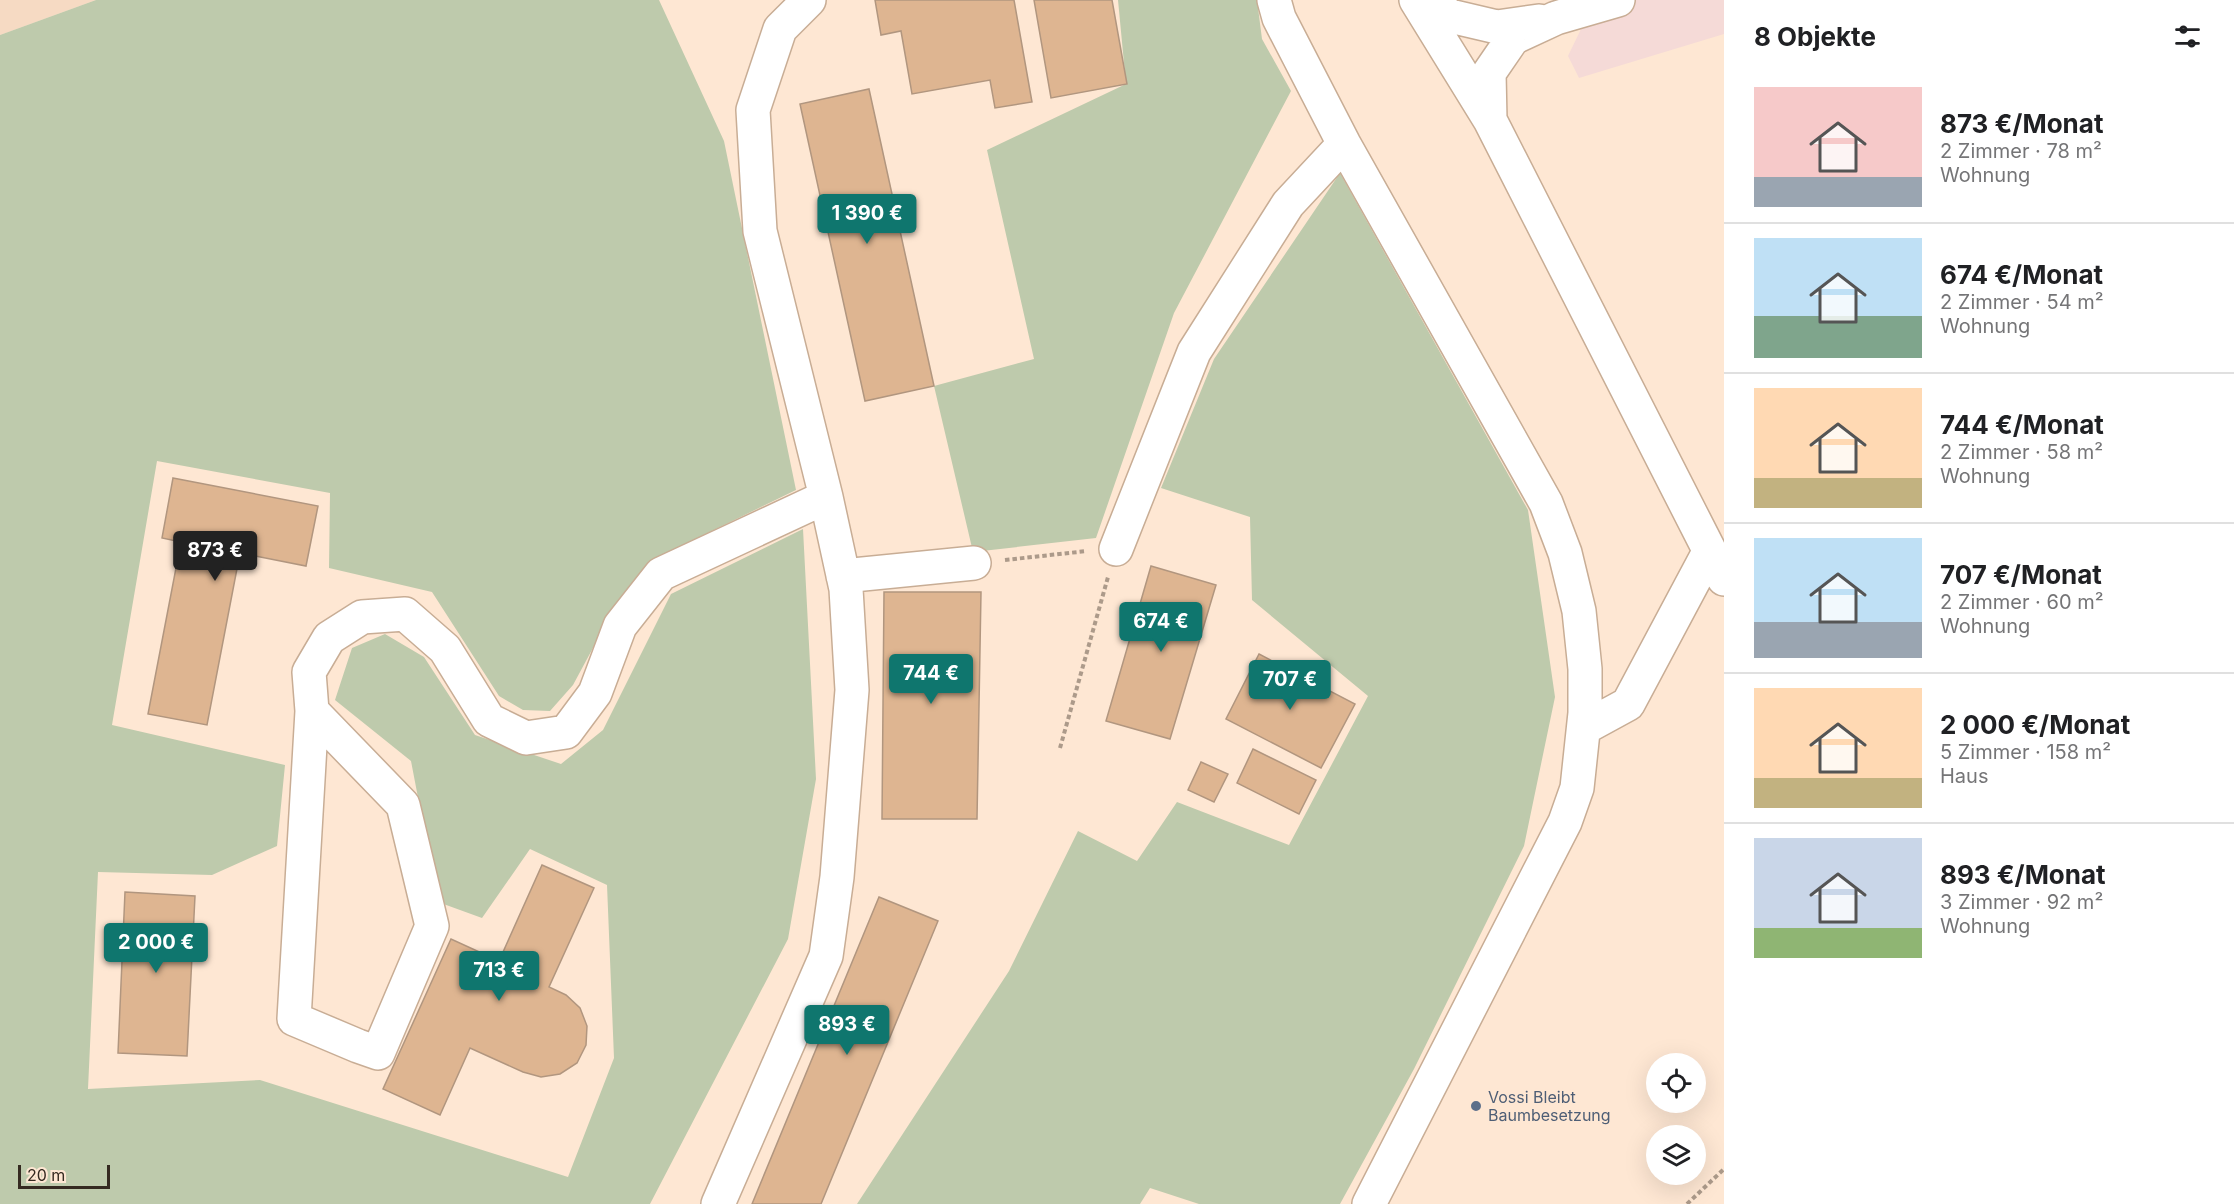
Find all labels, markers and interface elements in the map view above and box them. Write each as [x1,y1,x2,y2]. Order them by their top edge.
icon: filters [2171,20,2204,53]
text: 8 Objekte [1754,21,1876,52]
text: 873 €/Monat [1940,108,2103,139]
icon: home [1802,111,1874,183]
text: 2 Zimmer · 78 m² [1940,139,2102,163]
text: Wohnung [1940,163,2030,187]
pin: 1 390 € [812,194,922,245]
text: 1 390 € [831,201,903,225]
text: 674 €/Monat [1940,259,2103,290]
icon: home [1802,262,1874,334]
text: 2 Zimmer · 54 m² [1940,290,2104,314]
text: Wohnung [1940,314,2030,338]
text: 744 €/Monat [1940,409,2104,440]
icon: home [1802,412,1874,484]
text: 2 Zimmer · 58 m² [1940,440,2103,464]
text: Wohnung [1940,464,2030,488]
pin: 873 € [173,531,257,582]
text: 873 € [187,538,243,562]
text: 707 €/Monat [1940,559,2102,590]
icon: home [1802,562,1874,634]
text: 2 Zimmer · 60 m² [1940,590,2104,614]
pin: 674 € [1119,602,1203,653]
text: 674 € [1133,609,1189,633]
text: Wohnung [1940,614,2030,638]
pin: 744 € [889,654,973,705]
pin: 707 € [1248,660,1332,711]
text: 744 € [903,661,959,685]
text: 707 € [1263,667,1317,691]
text: 2 000 €/Monat [1940,709,2130,740]
icon: home [1802,712,1874,784]
text: 5 Zimmer · 158 m² [1940,740,2111,764]
text: Haus [1940,764,1988,788]
text: 893 €/Monat [1940,859,2106,890]
icon: home [1802,862,1874,934]
text: 3 Zimmer · 92 m² [1940,890,2103,914]
text: Wohnung [1940,914,2030,938]
pin: 2 000 € [101,923,211,974]
text: 2 000 € [118,930,194,954]
pin: 713 € [457,951,541,1002]
text: 713 € [473,958,525,982]
pin: 893 € [805,1005,889,1056]
text: 893 € [818,1012,876,1036]
map controls [1646,1053,1706,1185]
button: locate [1646,1053,1706,1113]
place label: Vossi Bleibt Baumbesetzung [1488,1087,1611,1125]
marker: Vossi Bleibt Baumbesetzung [1469,1099,1483,1113]
button: layers [1646,1125,1706,1185]
scale bar [18,1162,110,1190]
text: 20 m [27,1165,65,1185]

